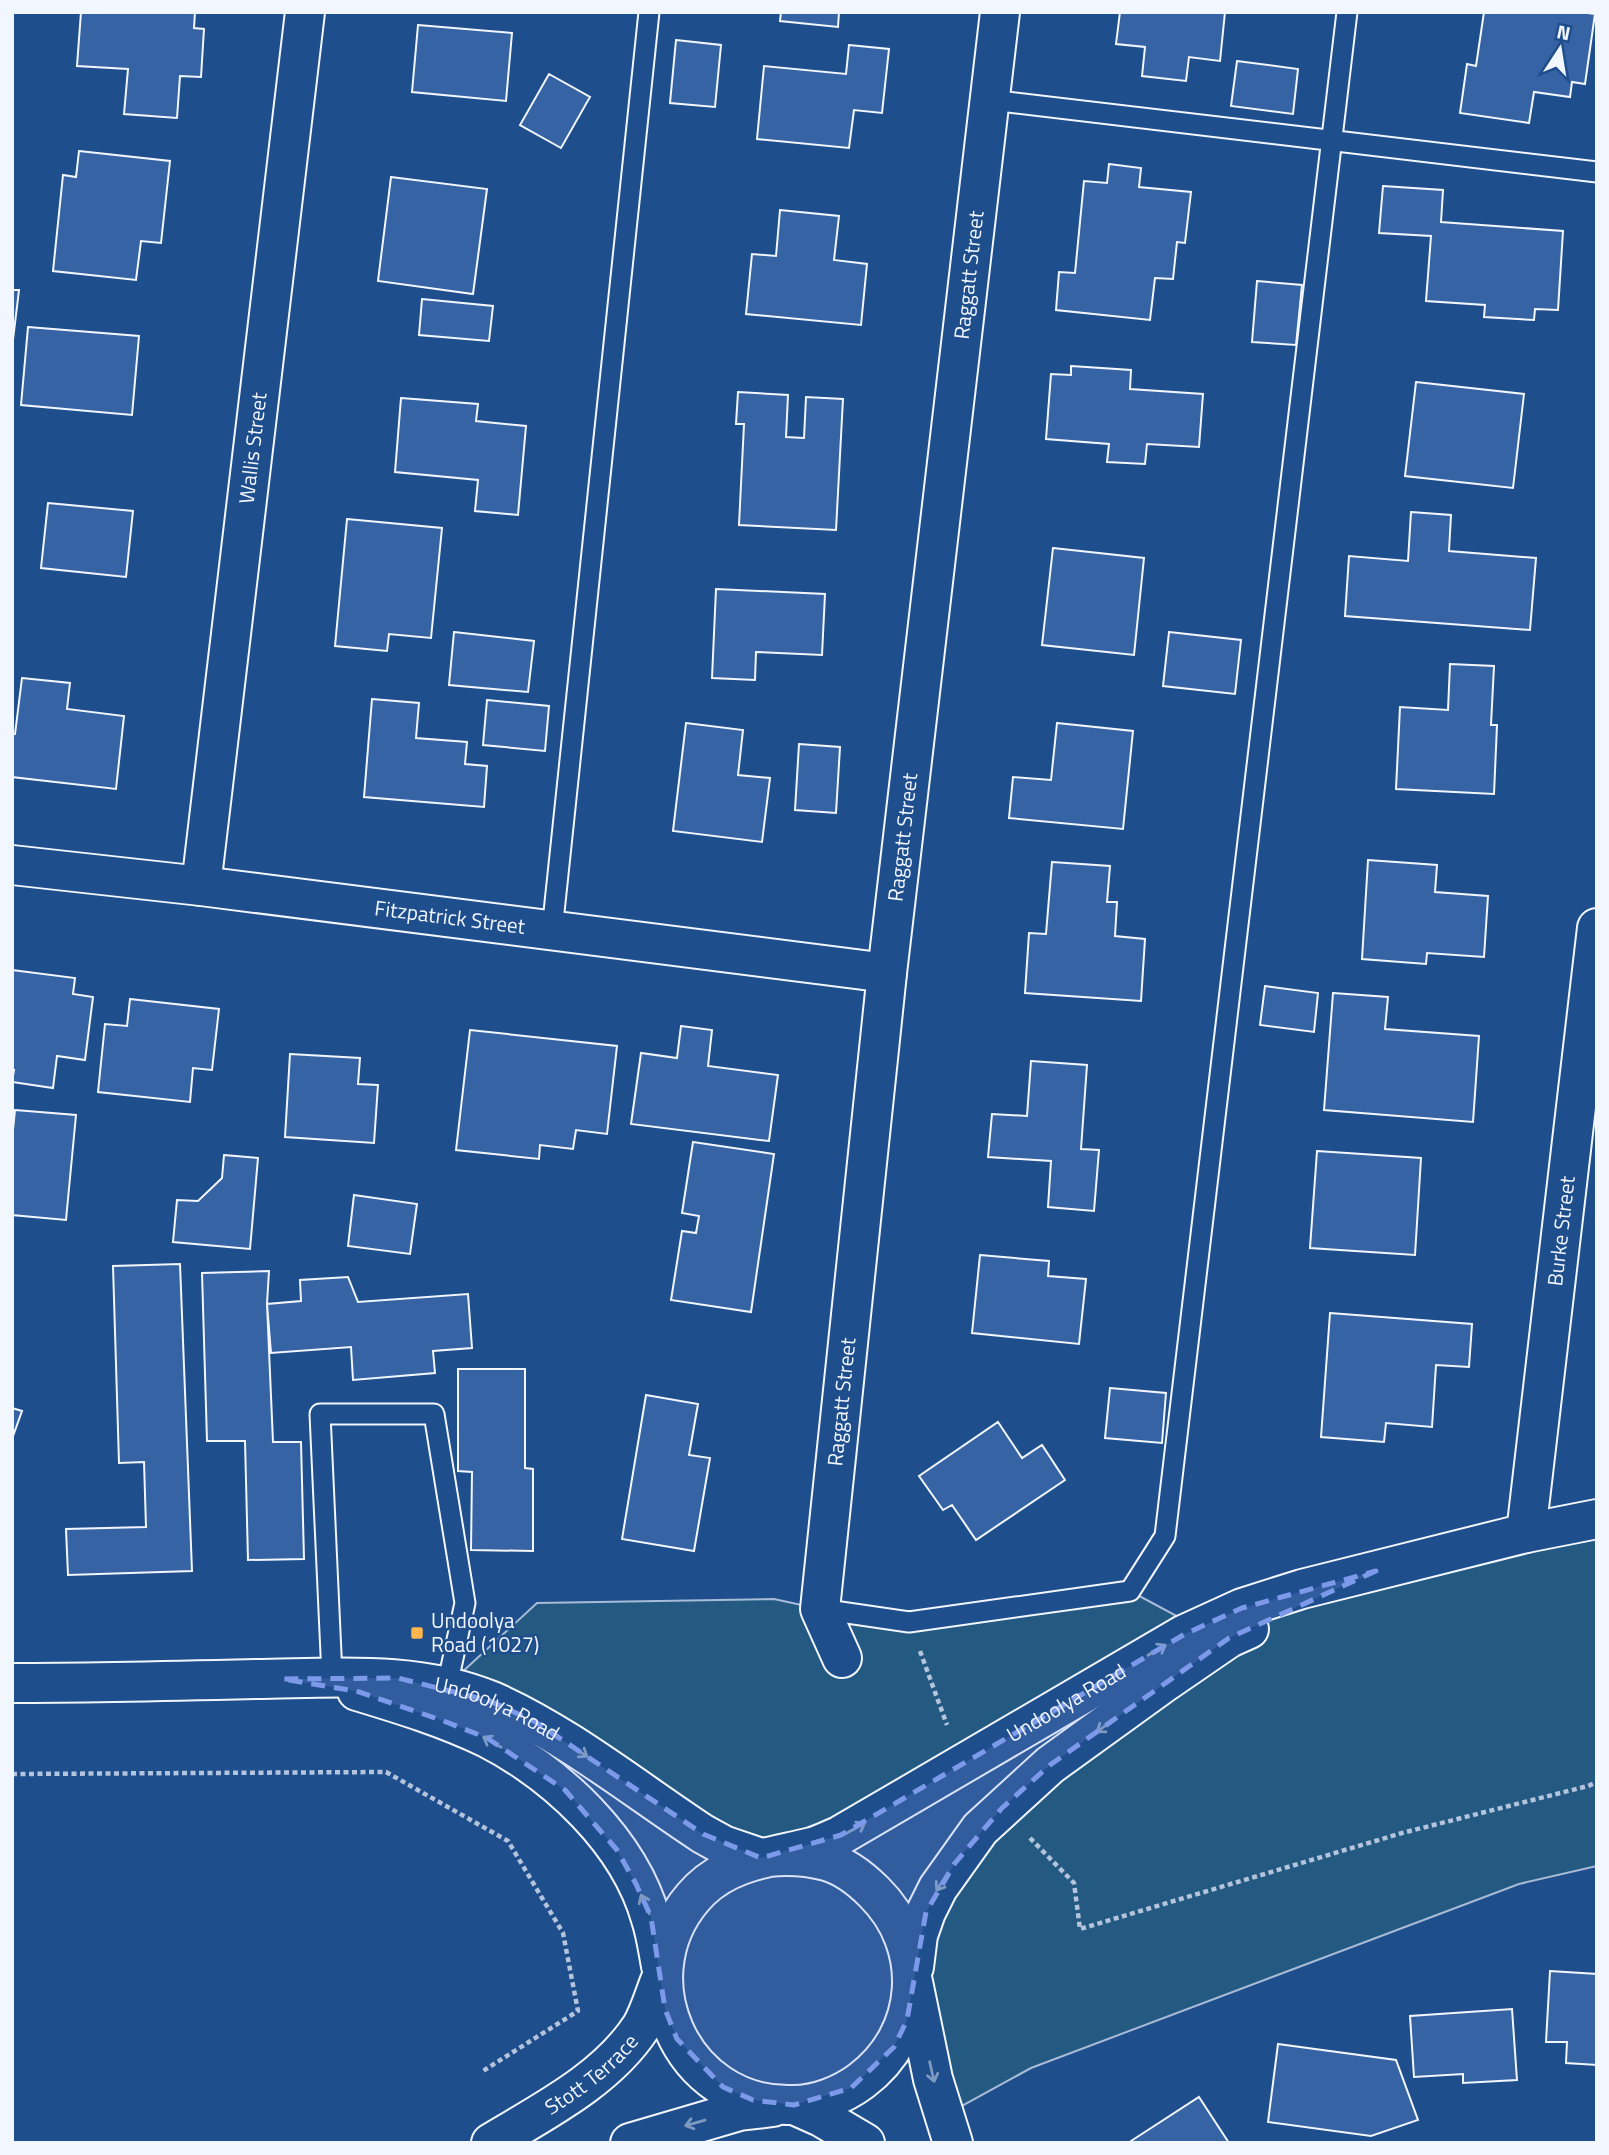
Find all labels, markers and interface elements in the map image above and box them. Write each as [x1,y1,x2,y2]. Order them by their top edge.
north arrow [1525,14,1595,84]
text: N [1554,16,1573,47]
street label: Raggatt Street [945,208,992,341]
street label: Wallis Street [230,390,275,505]
street label: Raggatt Street [879,770,925,903]
street label: Fitzpatrick Street [373,891,528,942]
street label: Burke Street [1538,1174,1583,1288]
street label: Raggatt Street [818,1335,864,1468]
place label: Undoolya Road (1027) [431,1604,539,1660]
marker: Undoolya Road (1027) [409,1625,425,1641]
one-way arrow [1147,1643,1167,1657]
street label: Undoolya Road [1000,1655,1132,1750]
street label: Undoolya Road [432,1668,566,1748]
one-way arrow [1096,1719,1115,1733]
one-way arrow [482,1735,503,1748]
one-way arrow [568,1744,588,1758]
one-way arrow [845,1820,865,1834]
one-way arrow [935,1872,950,1891]
one-way arrow [638,1894,651,1915]
street label: Stott Terrace [538,2027,645,2122]
one-way arrow [926,2060,939,2083]
one-way arrow [684,2117,706,2130]

